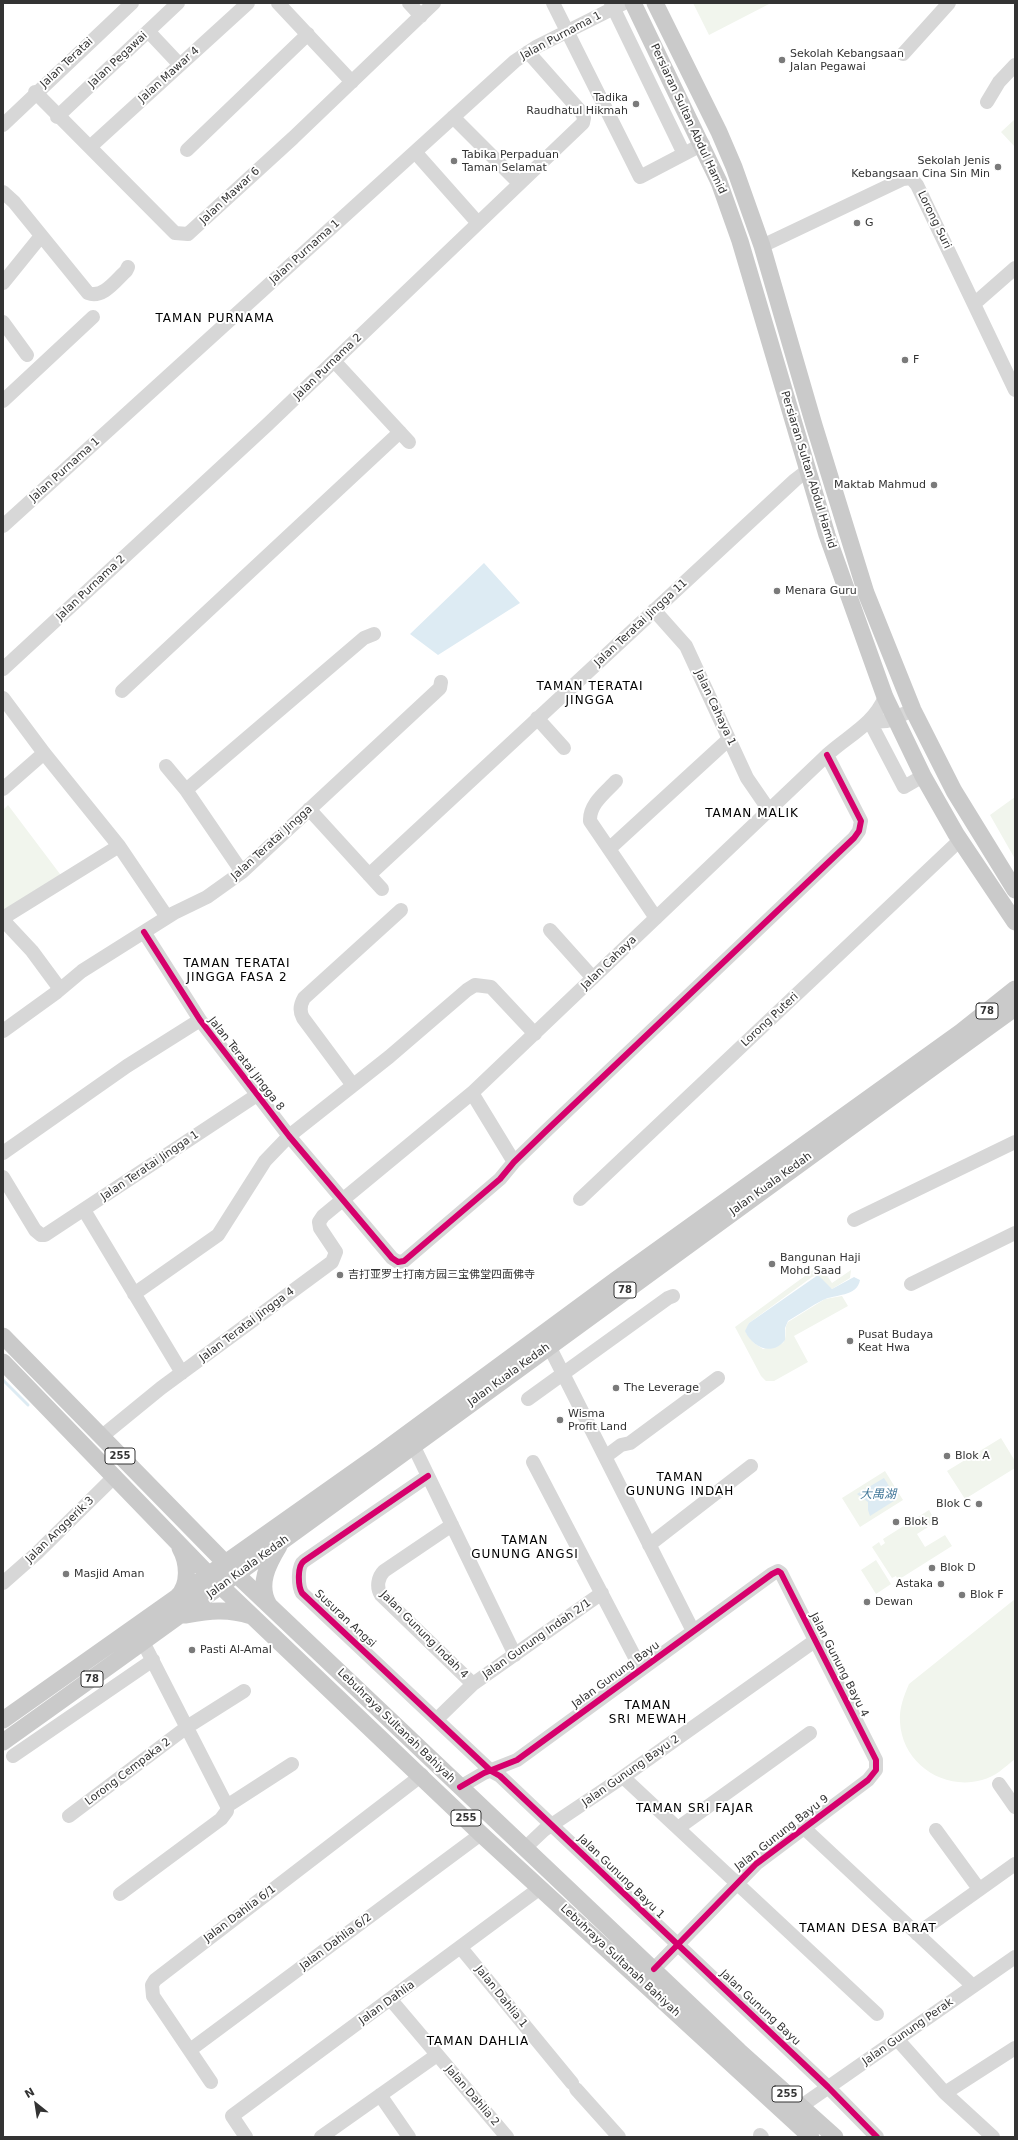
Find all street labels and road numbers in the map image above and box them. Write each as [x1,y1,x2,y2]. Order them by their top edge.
street label: Jalan Purnama 1 [518,9,604,63]
street label: Jalan Pegawai [86,29,150,91]
street label: Jalan Teratai [38,35,96,91]
street label: Persiaran Sultan Abdul Hamid [647,42,729,196]
street label: Jalan Mawar 4 [136,44,202,106]
street label: Jalan Mawar 6 [197,165,263,227]
street label: Lorong Suri [914,189,954,251]
street label: Jalan Purnama 1 [267,217,343,287]
street label: Jalan Purnama 2 [291,331,365,403]
street label: Persiaran Sultan Abdul Hamid [778,390,838,550]
street label: Jalan Purnama 1 [27,435,103,505]
street label: Jalan Purnama 2 [54,553,128,623]
street label: Jalan Teratai Jingga 11 [592,577,690,669]
street label: Jalan Cahaya 1 [692,668,738,748]
street label: Jalan Teratai Jingga [229,803,315,883]
street label: Jalan Cahaya [579,933,639,993]
street label: Lorong Puteri [739,990,801,1050]
road number: 78 [976,1003,998,1019]
street label: Jalan Teratai Jingga 8 [205,1015,287,1113]
street label: Jalan Teratai Jingga 1 [99,1128,201,1204]
street label: Jalan Kuala Kedah [727,1150,815,1218]
road number: 78 [614,1282,636,1298]
street label: Jalan Teratai Jingga 4 [197,1285,297,1365]
street label: Jalan Kuala Kedah [465,1341,553,1409]
road number: 255 [105,1448,135,1464]
street label: Jalan Anggerik 3 [23,1494,97,1566]
street label: Jalan Kuala Kedah [204,1533,292,1601]
street label: Susuran Angsi [312,1587,378,1651]
street label: Jalan Gunung Indah 4 [377,1588,471,1682]
street label: Jalan Gunung Indah 2/1 [480,1597,594,1681]
street label: Jalan Gunung Bayu 4 [807,1611,871,1719]
street label: Jalan Gunung Bayu [570,1639,662,1711]
street label: Lebuhraya Sultanah Bahiyah [334,1666,458,1786]
road number: 78 [81,1671,103,1687]
street label: Jalan Gunung Bayu 2 [580,1732,682,1810]
street label: Lorong Cempaka 2 [83,1736,173,1808]
street label: Jalan Gunung Bayu 9 [732,1792,832,1874]
road number: 255 [451,1810,481,1826]
street label: Jalan Gunung Bayu 1 [575,1832,667,1922]
street label: Jalan Dahlia 6/1 [201,1883,279,1945]
street label: Lebuhraya Sultanah Bahiyah [558,1902,682,2020]
street label: Jalan Dahlia 6/2 [297,1911,375,1973]
street label: Jalan Dahlia 1 [472,1963,530,2031]
street label: Jalan Gunung Bayu [717,1967,803,2049]
street label: Jalan Dahlia [357,1978,417,2028]
street label: Jalan Gunung Perak [860,1996,956,2068]
street label: Jalan Dahlia 2 [442,2063,502,2129]
road number: 255 [772,2086,802,2102]

